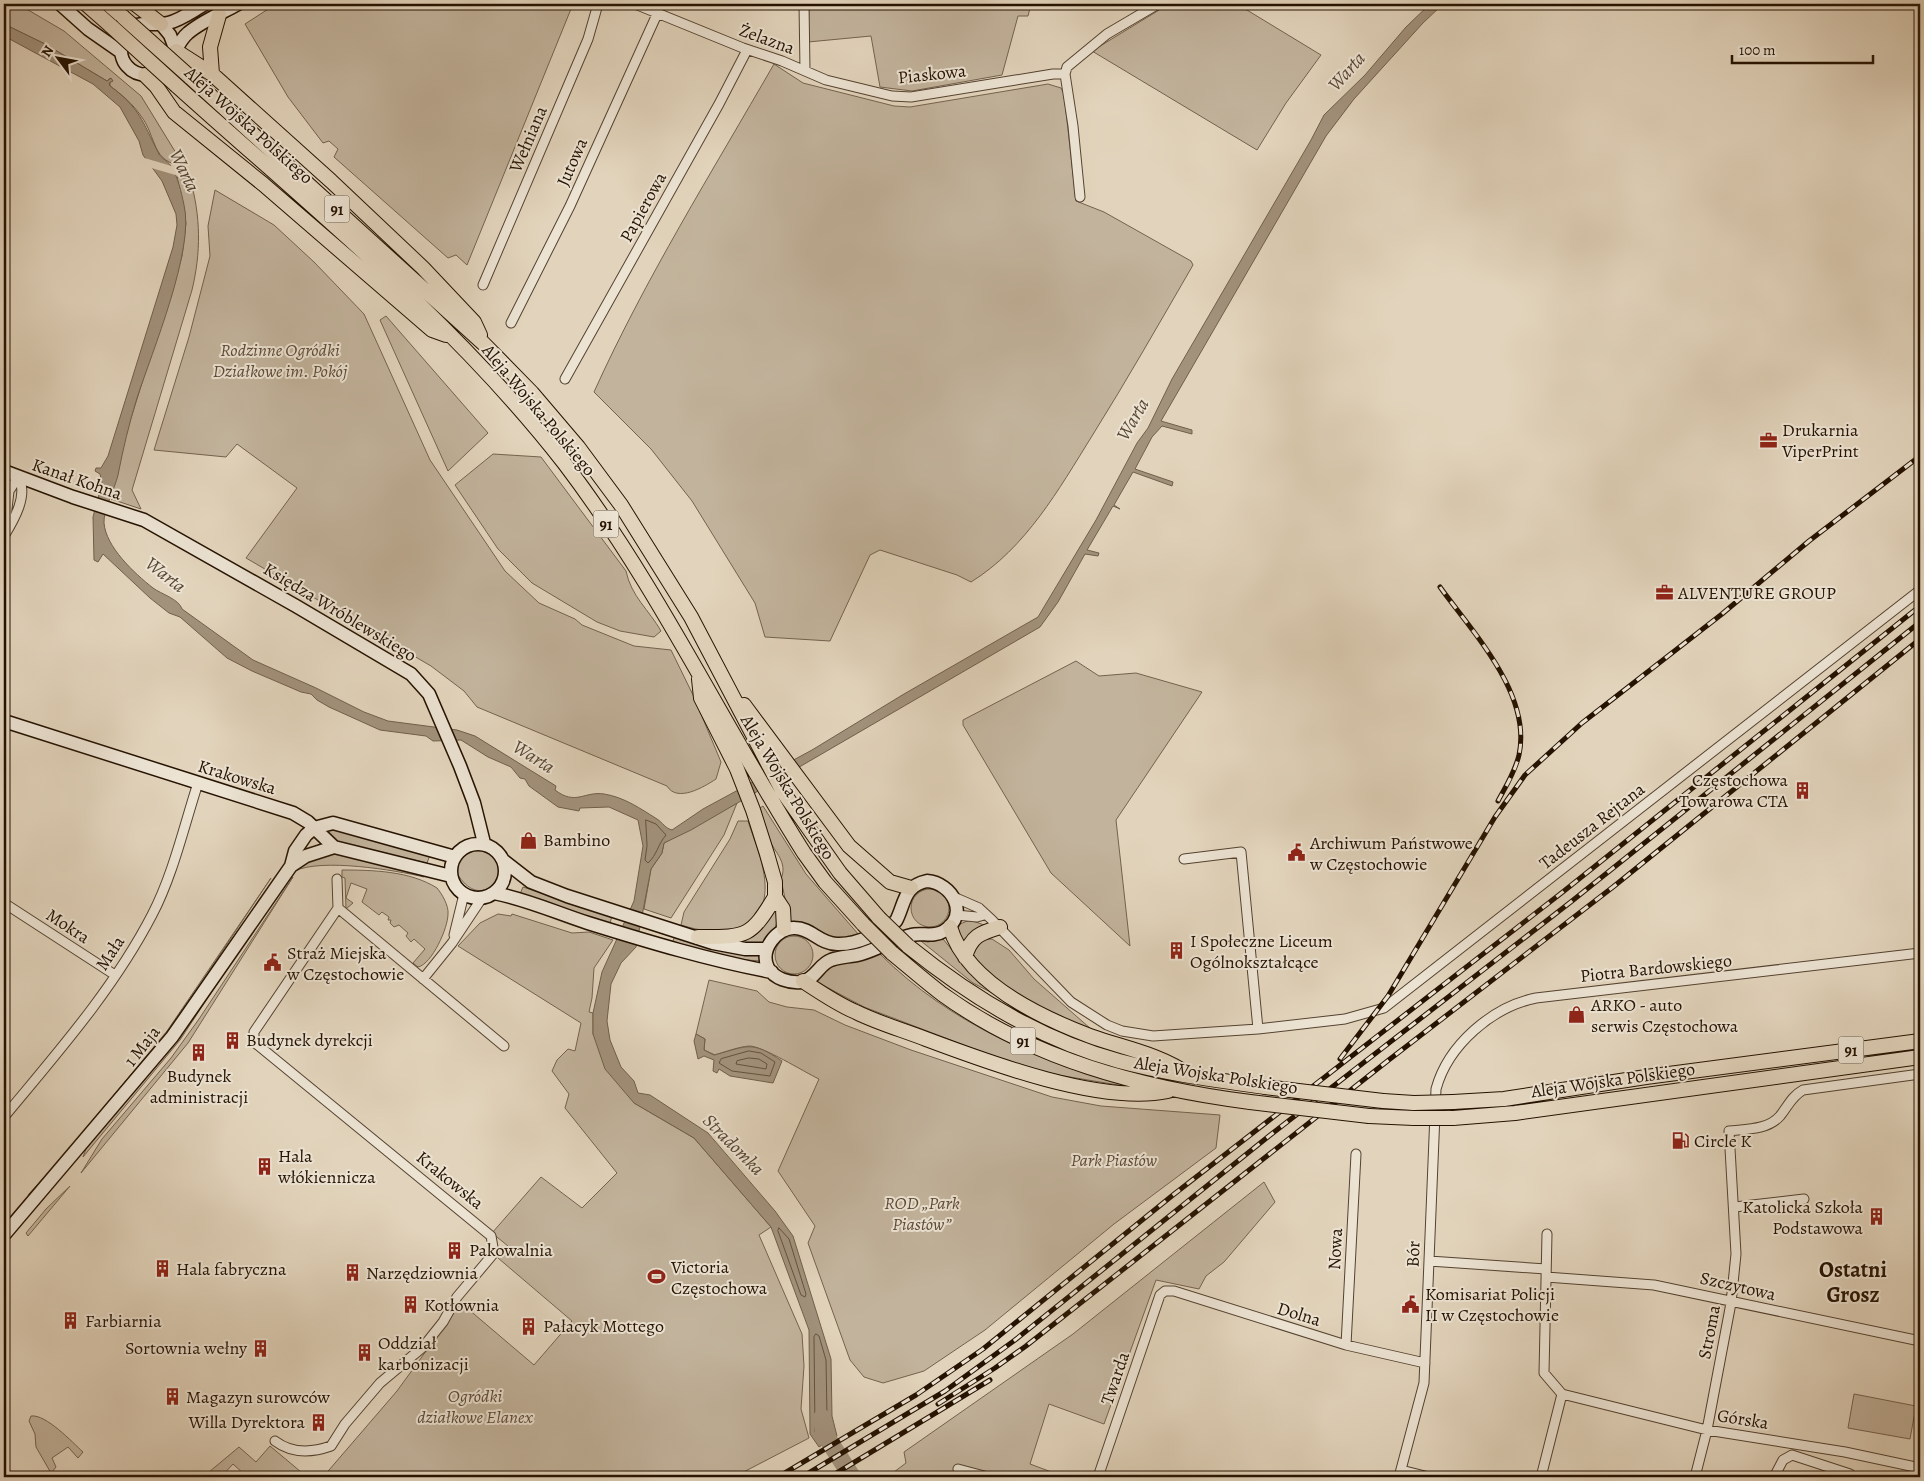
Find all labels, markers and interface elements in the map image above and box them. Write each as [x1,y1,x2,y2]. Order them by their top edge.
street label: Żelazna [736,18,799,60]
north arrow [32,32,82,82]
scale bar [1732,32,1873,64]
text: 100 m [1739,40,1776,60]
text: N [37,42,58,61]
water label: Warta [1322,46,1372,97]
street label: Piaskowa [897,58,968,90]
street label: Aleja Wojska Polskiego [179,60,318,189]
street label: Wełniana [503,102,553,177]
street label: Jutowa [551,134,593,190]
water label: Warta [163,145,206,197]
street label: Papierowa [614,167,672,246]
road number: 91 [324,195,350,222]
park label: Rodzinne Ogródki Działkowe im. Pokój [213,338,348,383]
street label: Aleja Wojska Polskiego [476,338,601,481]
water label: Warta [1110,393,1155,445]
place label: Drukarnia ViperPrint [1781,418,1859,463]
office icon: Drukarnia ViperPrint [1758,430,1778,450]
street label: Kanał Kohna [29,452,126,506]
road number: 91 [594,510,618,538]
water label: Warta [140,551,191,599]
street label: Księdza Wróblewskiego [259,557,421,667]
place label: ALVENTURE GROUP [1677,581,1836,605]
office icon: ALVENTURE GROUP [1654,583,1674,603]
street label: Aleja Wojska Polskiego [735,709,841,864]
water label: Warta [508,734,560,780]
street label: Krakowska [195,754,280,800]
place label: Częstochowa Towarowa CTA [1679,768,1789,813]
street label: Tadeusza Rejtana [1534,777,1650,875]
building icon: Częstochowa Towarowa CTA [1792,780,1812,800]
place label: Bambino [543,828,610,852]
shop icon: Bambino [519,830,539,850]
place label: Archiwum Państwowe w Częstochowie [1309,831,1473,876]
public building icon: Archiwum Państwowe w Częstochowie [1286,843,1306,863]
street label: Mokra [41,903,95,949]
place label: I Społeczne Liceum Ogólnokształcące [1190,929,1333,974]
street label: Mała [90,931,130,975]
place label: Straż Miejska w Częstochowie [286,941,404,986]
building icon: I Społeczne Liceum Ogólnokształcące [1166,941,1186,961]
street label: Piotra Bardowskiego [1579,948,1733,988]
public building icon: Straż Miejska w Częstochowie [263,953,283,973]
place label: ARKO - auto serwis Częstochowa [1590,993,1739,1038]
shop icon: ARKO - auto serwis Częstochowa [1567,1005,1587,1025]
street label: 1 Maja [118,1020,166,1072]
place label: Budynek dyrekcji [246,1028,373,1052]
road number: 91 [1010,1028,1036,1054]
building icon: Budynek dyrekcji [222,1030,242,1050]
road number: 91 [1838,1036,1864,1064]
building icon: Budynek administracji [189,1043,209,1063]
street label: Aleja Wojska Polskiego [1131,1050,1300,1100]
street label: Aleja Wojska Polskiego [1528,1057,1697,1104]
place label: Budynek administracji [150,1064,248,1109]
water label: Stradomka [697,1108,770,1181]
place label: Circle K [1694,1129,1752,1153]
fuel station icon: Circle K [1670,1131,1690,1151]
place label: Hala włókiennicza [277,1144,376,1189]
street label: Krakowska [411,1145,489,1215]
park label: Park Piastów [1071,1148,1158,1172]
building icon: Hala włókiennicza [254,1156,274,1176]
park label: ROD „Park Piastów” [884,1191,960,1236]
place label: Katolicka Szkoła Podstawowa [1742,1195,1864,1240]
building icon: Katolicka Szkoła Podstawowa [1867,1207,1887,1227]
street label: Nowa [1322,1227,1348,1271]
place label: Pakowalnia [469,1238,553,1262]
building icon: Pakowalnia [445,1240,465,1260]
street label: Bór [1401,1240,1425,1268]
place label: Victoria Częstochowa [670,1255,768,1300]
district label: Ostatni Grosz [1819,1255,1887,1310]
place label: Hala fabryczna [176,1257,287,1281]
building icon: Hala fabryczna [152,1259,172,1279]
place label: Narzędziownia [366,1261,479,1285]
building icon: Narzędziownia [342,1263,362,1283]
street label: Szczytowa [1698,1266,1779,1307]
sports icon: Victoria Częstochowa [647,1267,667,1287]
place label: Komisariat Policji II w Częstochowie [1425,1282,1559,1327]
place label: Kotłownia [424,1293,500,1317]
public building icon: Komisariat Policji II w Częstochowie [1401,1294,1421,1314]
building icon: Kotłownia [400,1295,420,1315]
street label: Dolna [1274,1296,1324,1332]
street label: Stroma [1692,1302,1726,1361]
place label: Farbiarnia [85,1309,162,1333]
building icon: Farbiarnia [61,1311,81,1331]
place label: Pałacyk Mottego [543,1314,664,1338]
building icon: Pałacyk Mottego [519,1316,539,1336]
place label: Oddział karbonizacji [378,1331,469,1376]
place label: Sortownia wełny [125,1336,248,1360]
building icon: Sortownia wełny [251,1338,271,1358]
building icon: Oddział karbonizacji [354,1343,374,1363]
street label: Twarda [1095,1348,1135,1408]
park label: Ogródki działkowe Elanex [417,1384,534,1429]
place label: Magazyn surowców [186,1385,330,1409]
building icon: Magazyn surowców [162,1387,182,1407]
street label: Górska [1716,1403,1771,1435]
place label: Willa Dyrektora [188,1410,306,1434]
building icon: Willa Dyrektora [309,1412,329,1432]

